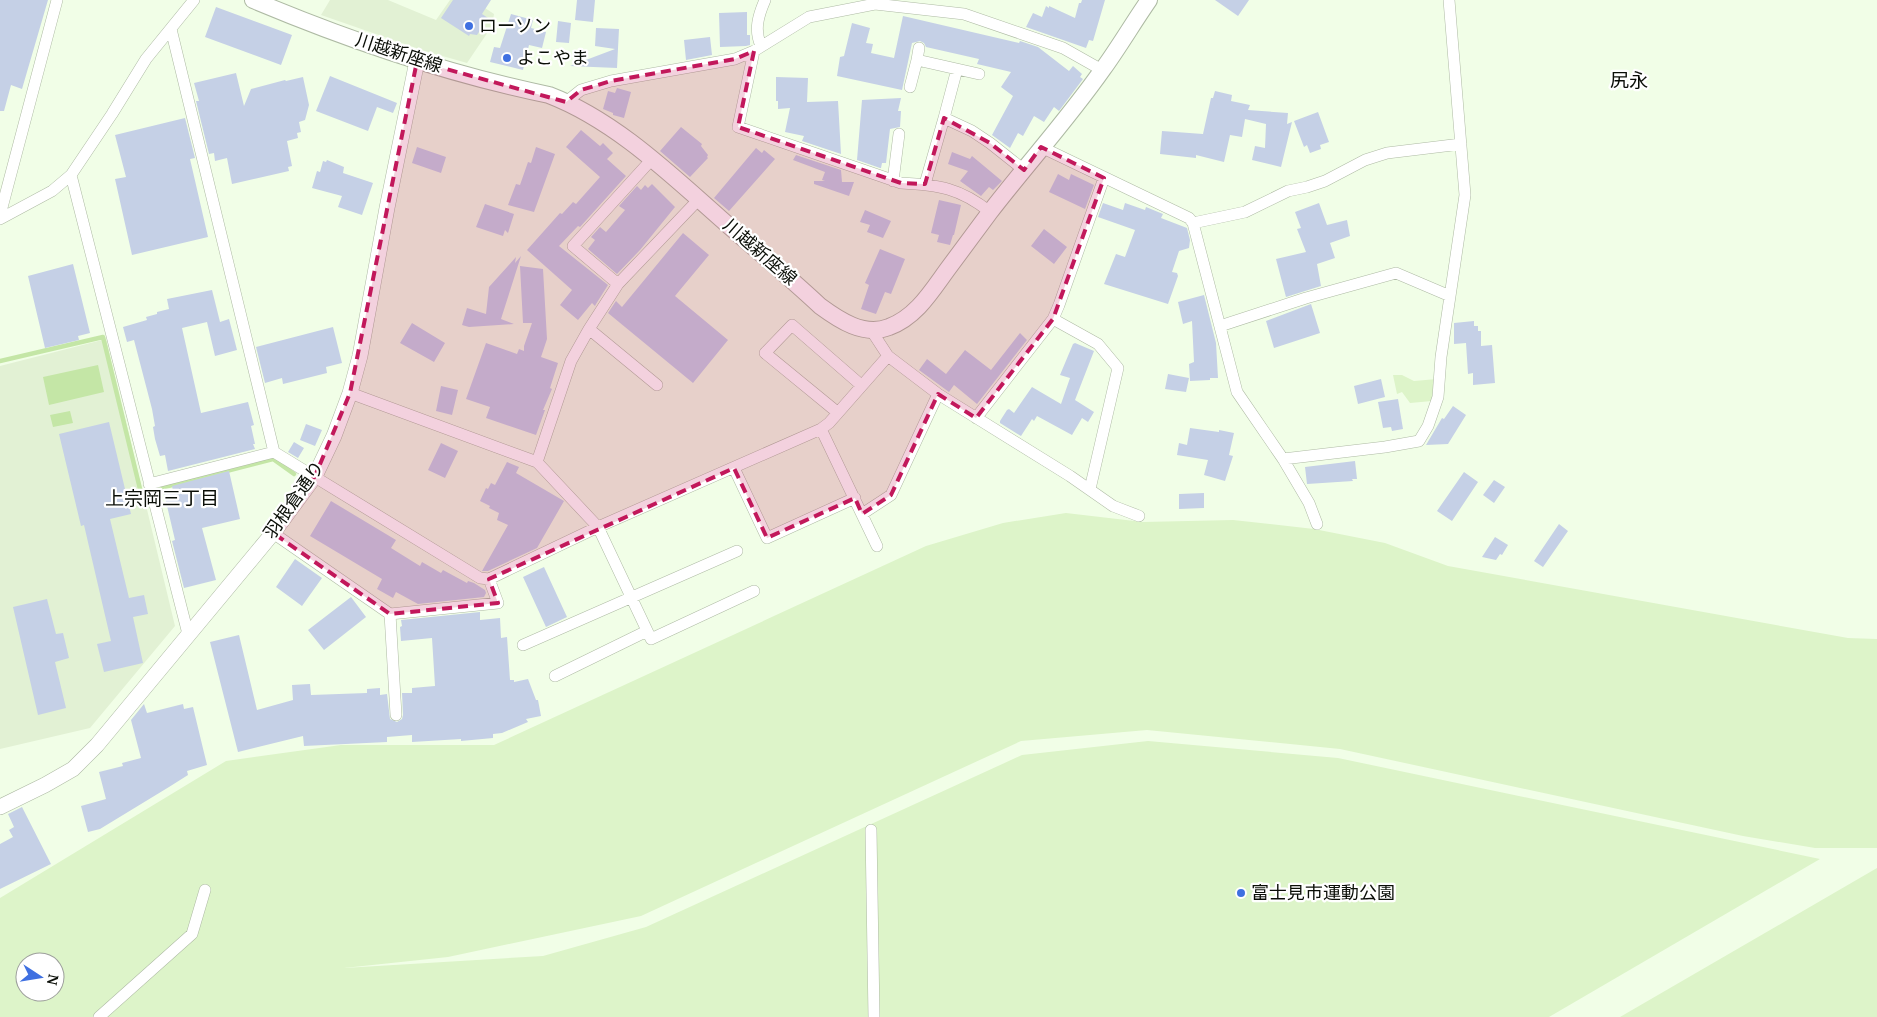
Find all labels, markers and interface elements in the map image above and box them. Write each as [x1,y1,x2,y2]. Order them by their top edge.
place label: ローソン [479,13,551,37]
marker: ローソン [463,20,475,32]
street label: 川越新座線 [353,27,446,77]
place label: よこやま [517,45,589,69]
marker: よこやま [501,52,513,64]
district label: 尻永 [1610,67,1648,92]
street label: 川越新座線 [719,213,802,290]
street label: 羽根倉通り [258,456,329,543]
district label: 上宗岡三丁目 [105,485,219,510]
place label: 富士見市運動公園 [1251,880,1395,904]
marker: 富士見市運動公園 [1235,887,1247,899]
north arrow [15,952,65,1002]
text: N [43,973,64,987]

